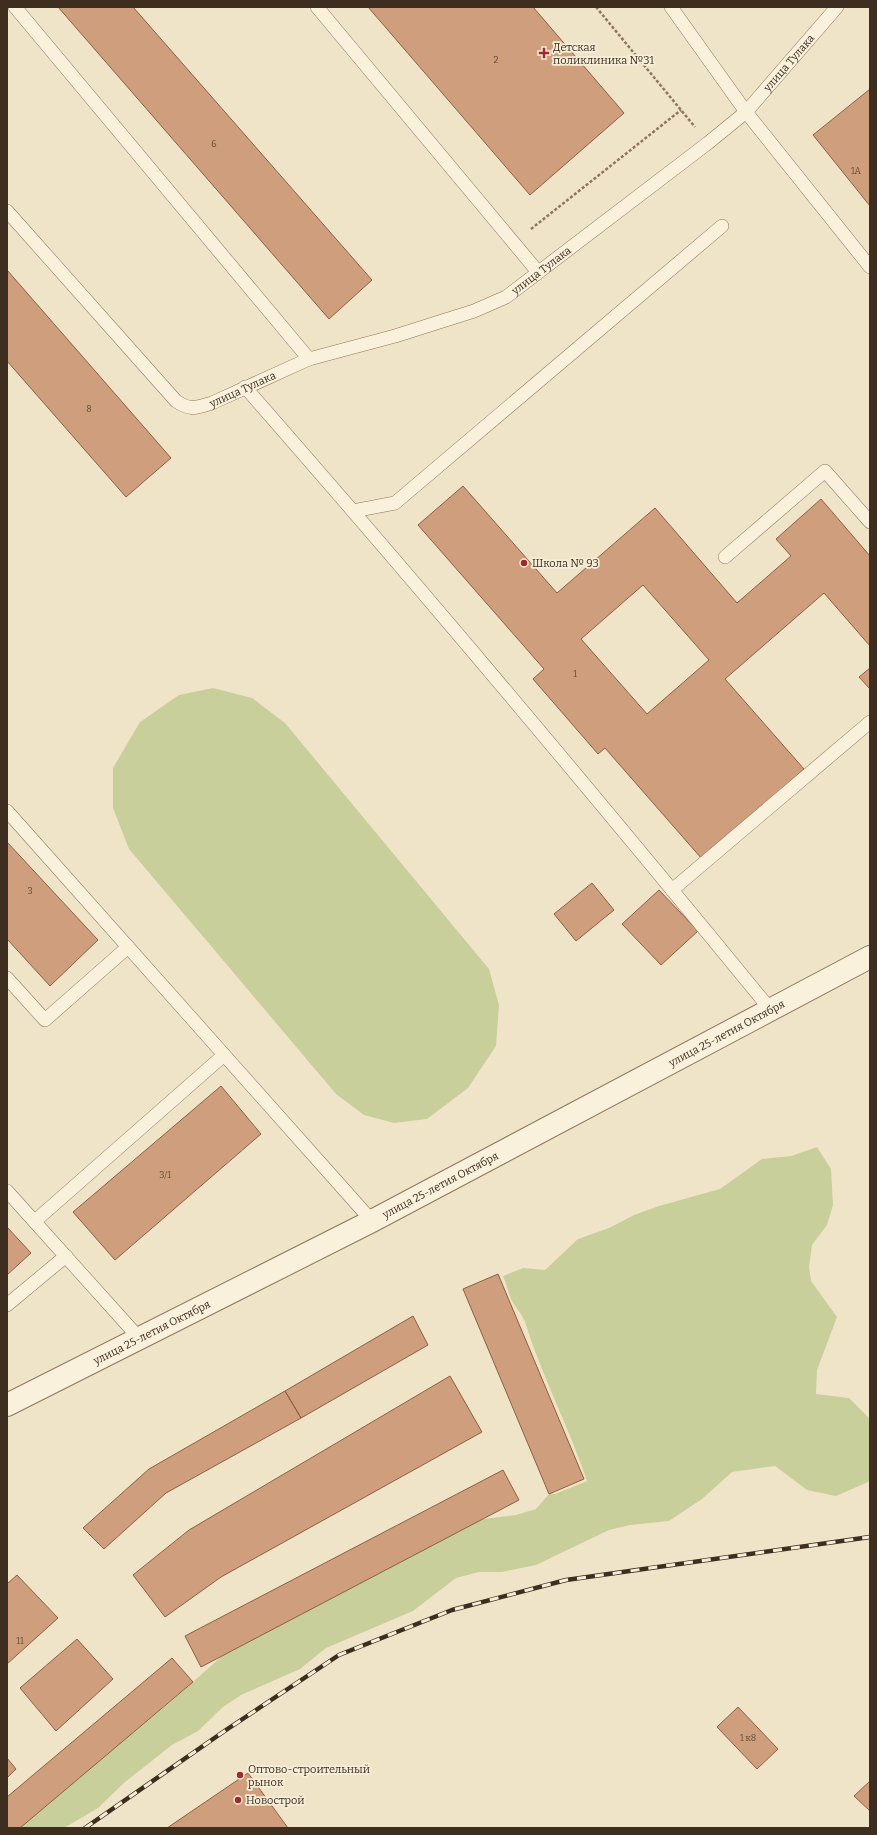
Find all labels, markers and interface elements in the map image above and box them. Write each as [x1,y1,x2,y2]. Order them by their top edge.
street label: улица Тулака [760,32,817,95]
place label: Детская поликлиника №31 [553,41,655,67]
marker: Детская поликлиника №31 [538,47,550,59]
house number: 2 [494,55,499,65]
house number: 6 [211,139,217,149]
house number: 1А [851,166,862,176]
street label: улица Тулака [508,243,573,297]
street label: улица Тулака [207,369,278,410]
house number: 8 [86,404,92,414]
place label: Школа № 93 [532,557,599,570]
marker: Школа № 93 [519,558,529,568]
house number: 1 [573,669,577,679]
house number: 3 [27,886,33,896]
street label: улица 25-летия Октября [665,997,787,1070]
street label: улица 25-летия Октября [379,1149,500,1221]
house number: 3/1 [159,1170,171,1180]
street label: улица 25-летия Октября [90,1297,212,1367]
house number: 11 [16,1636,24,1646]
house number: 1 к8 [740,1733,756,1743]
place label: Оптово-строительный рынок [248,1763,370,1789]
marker: Оптово-строительный рынок [235,1770,245,1780]
place label: Новострой [246,1794,305,1807]
marker: Новострой [233,1795,243,1805]

